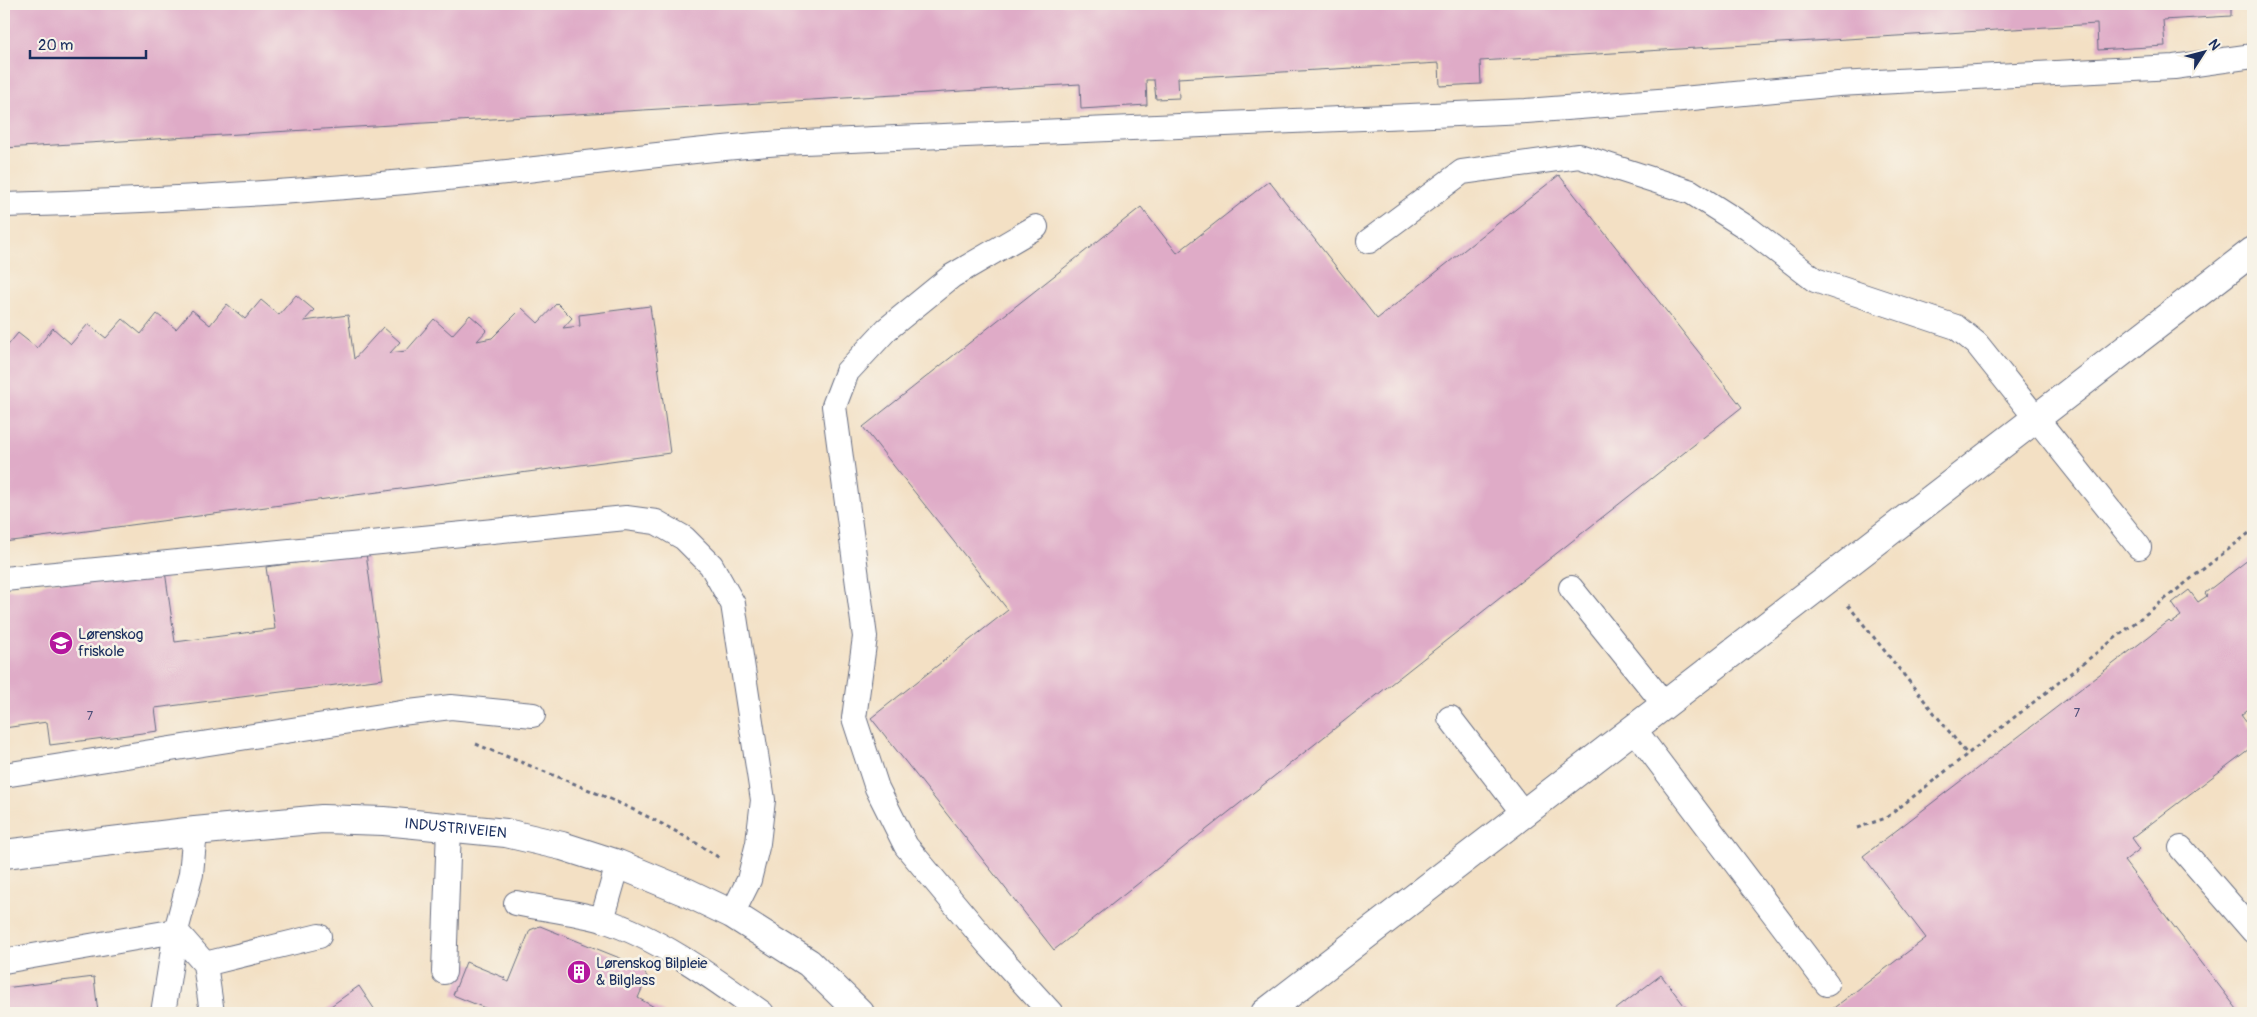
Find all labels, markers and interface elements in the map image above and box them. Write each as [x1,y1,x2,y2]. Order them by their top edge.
scale bar [30,28,146,60]
north arrow [2180,28,2230,78]
text: 20 m [38,36,73,55]
text: N [2204,36,2224,53]
place label: Lørenskog friskole [78,625,143,661]
school or university icon: Lørenskog friskole [48,630,74,656]
house number: 7 [2074,706,2081,721]
house number: 7 [87,709,94,724]
street label: INDUSTRIVEIEN [403,814,508,843]
place label: Lørenskog Bilpleie & Bilglass [596,954,708,990]
building icon: Lørenskog Bilpleie & Bilglass [566,959,592,985]

